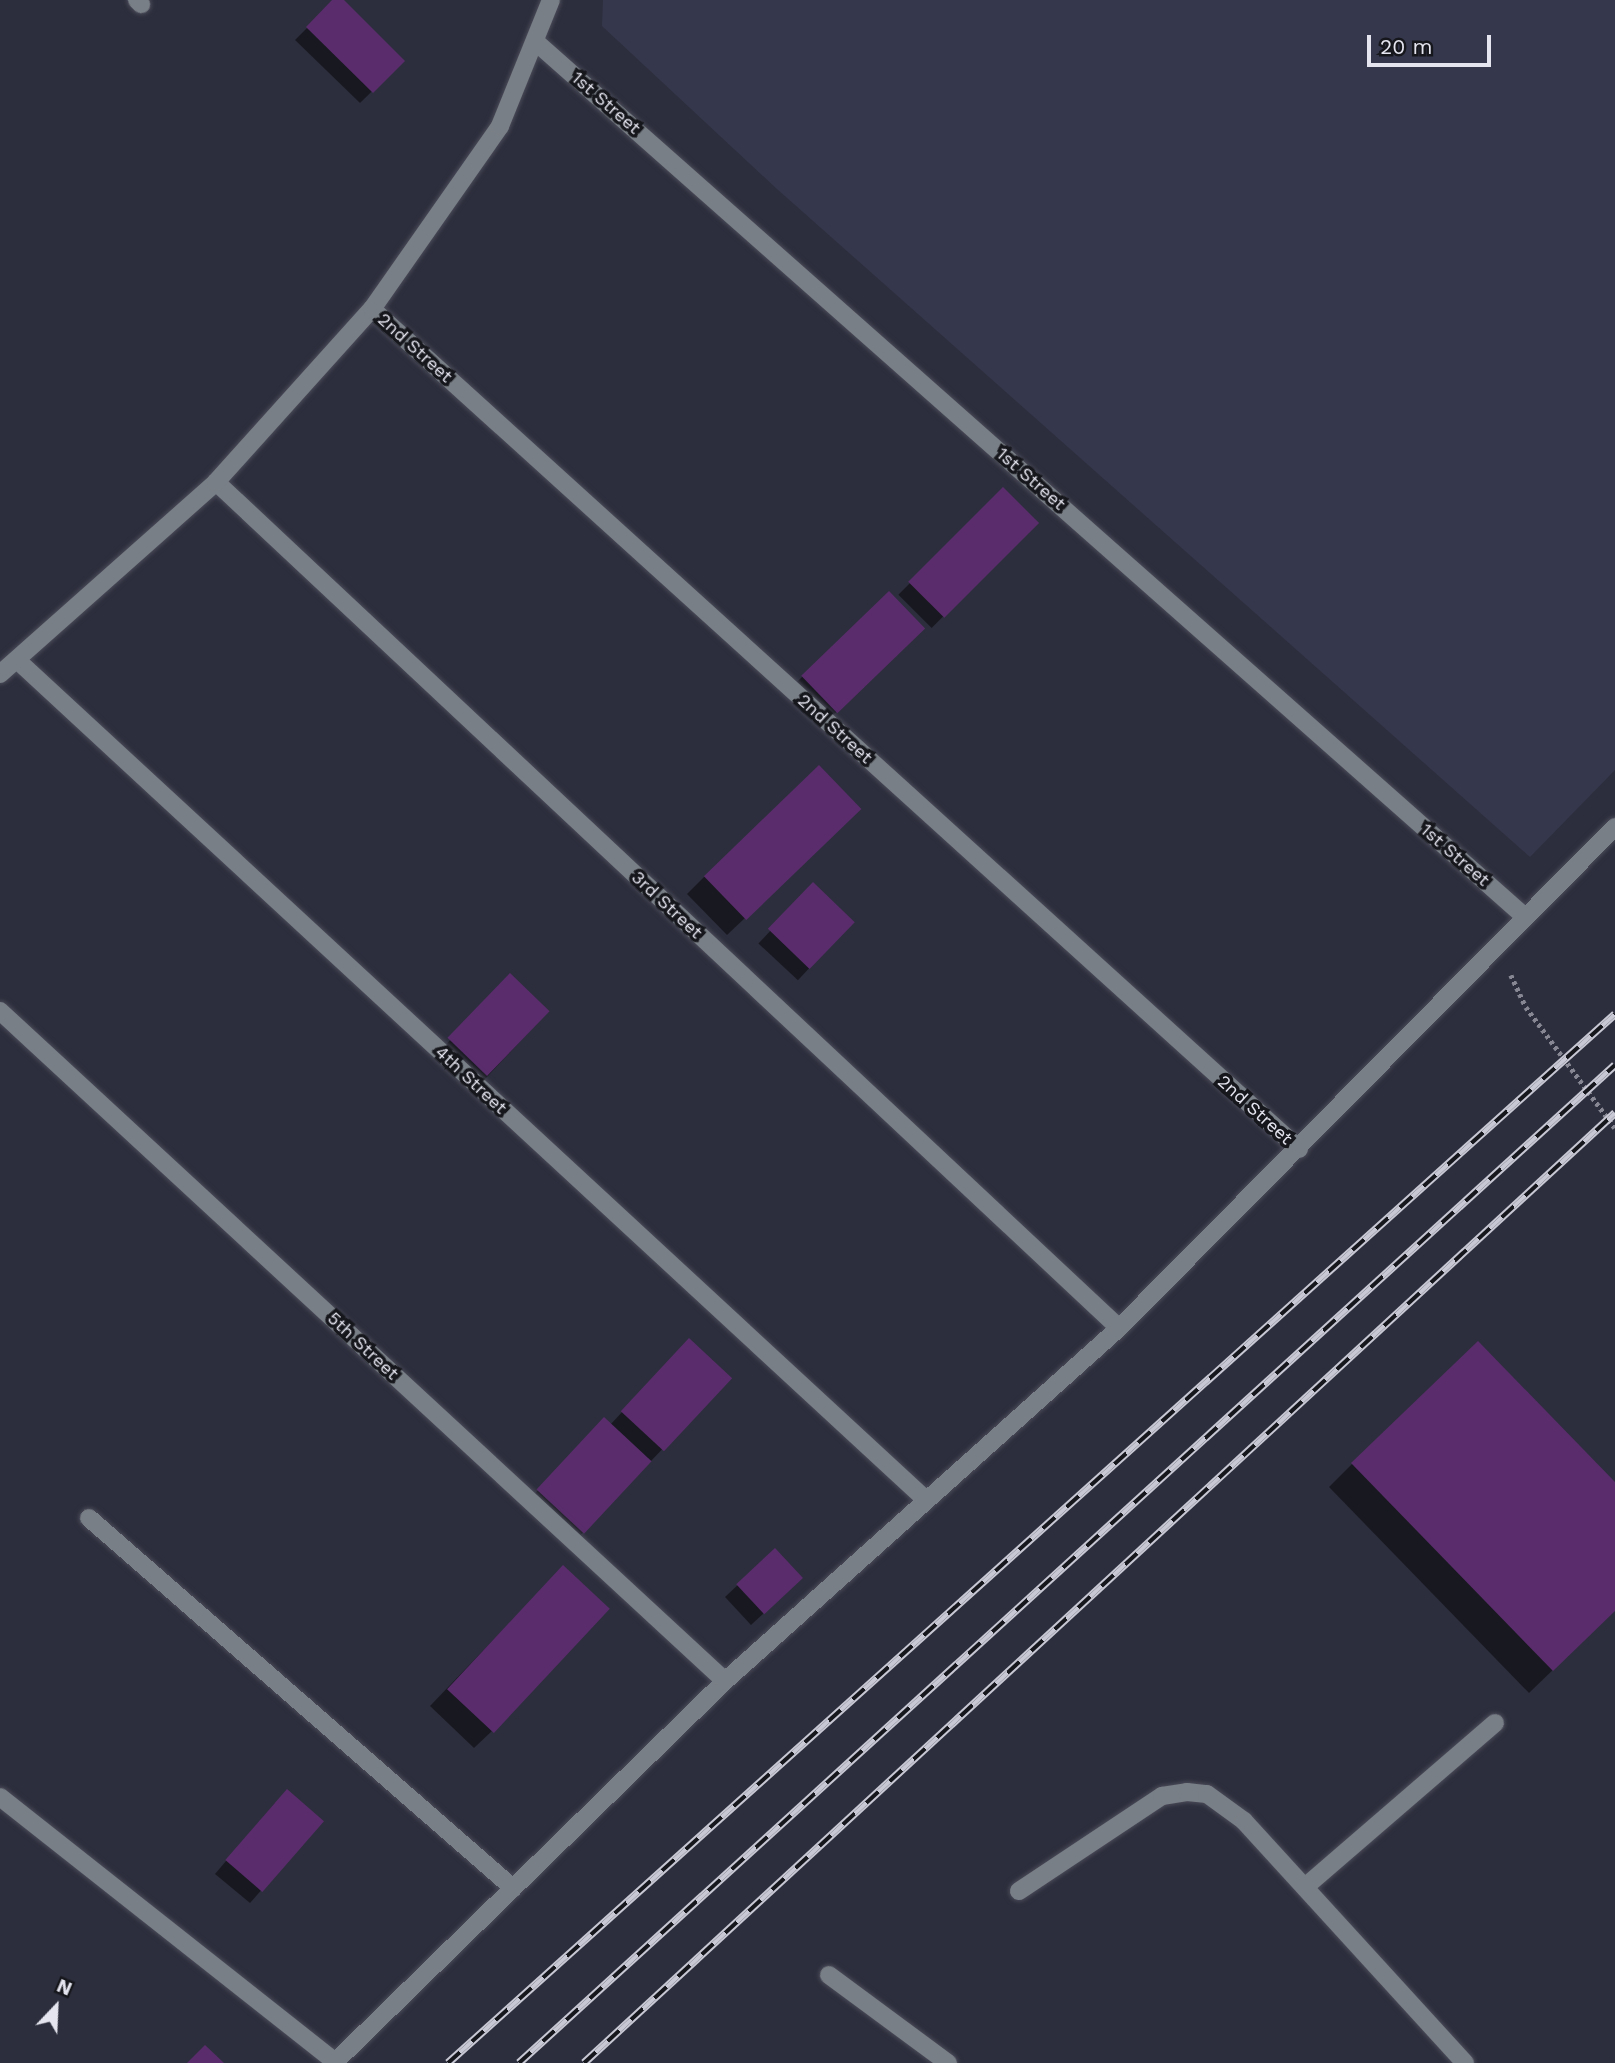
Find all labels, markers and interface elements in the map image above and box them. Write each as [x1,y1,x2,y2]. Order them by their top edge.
scale bar [1370,21,1494,65]
text: 20 m [1380,34,1432,59]
street label: 1st Street [567,67,645,139]
street label: 2nd Street [373,309,457,387]
street label: 1st Street [992,443,1070,515]
street label: 2nd Street [793,690,877,768]
street label: 1st Street [1416,819,1494,891]
street label: 3rd Street [627,867,707,943]
street label: 4th Street [431,1041,511,1119]
street label: 2nd Street [1213,1071,1297,1149]
street label: 5th Street [323,1308,403,1384]
north arrow [21,1972,91,2042]
text: N [53,1974,75,2001]

